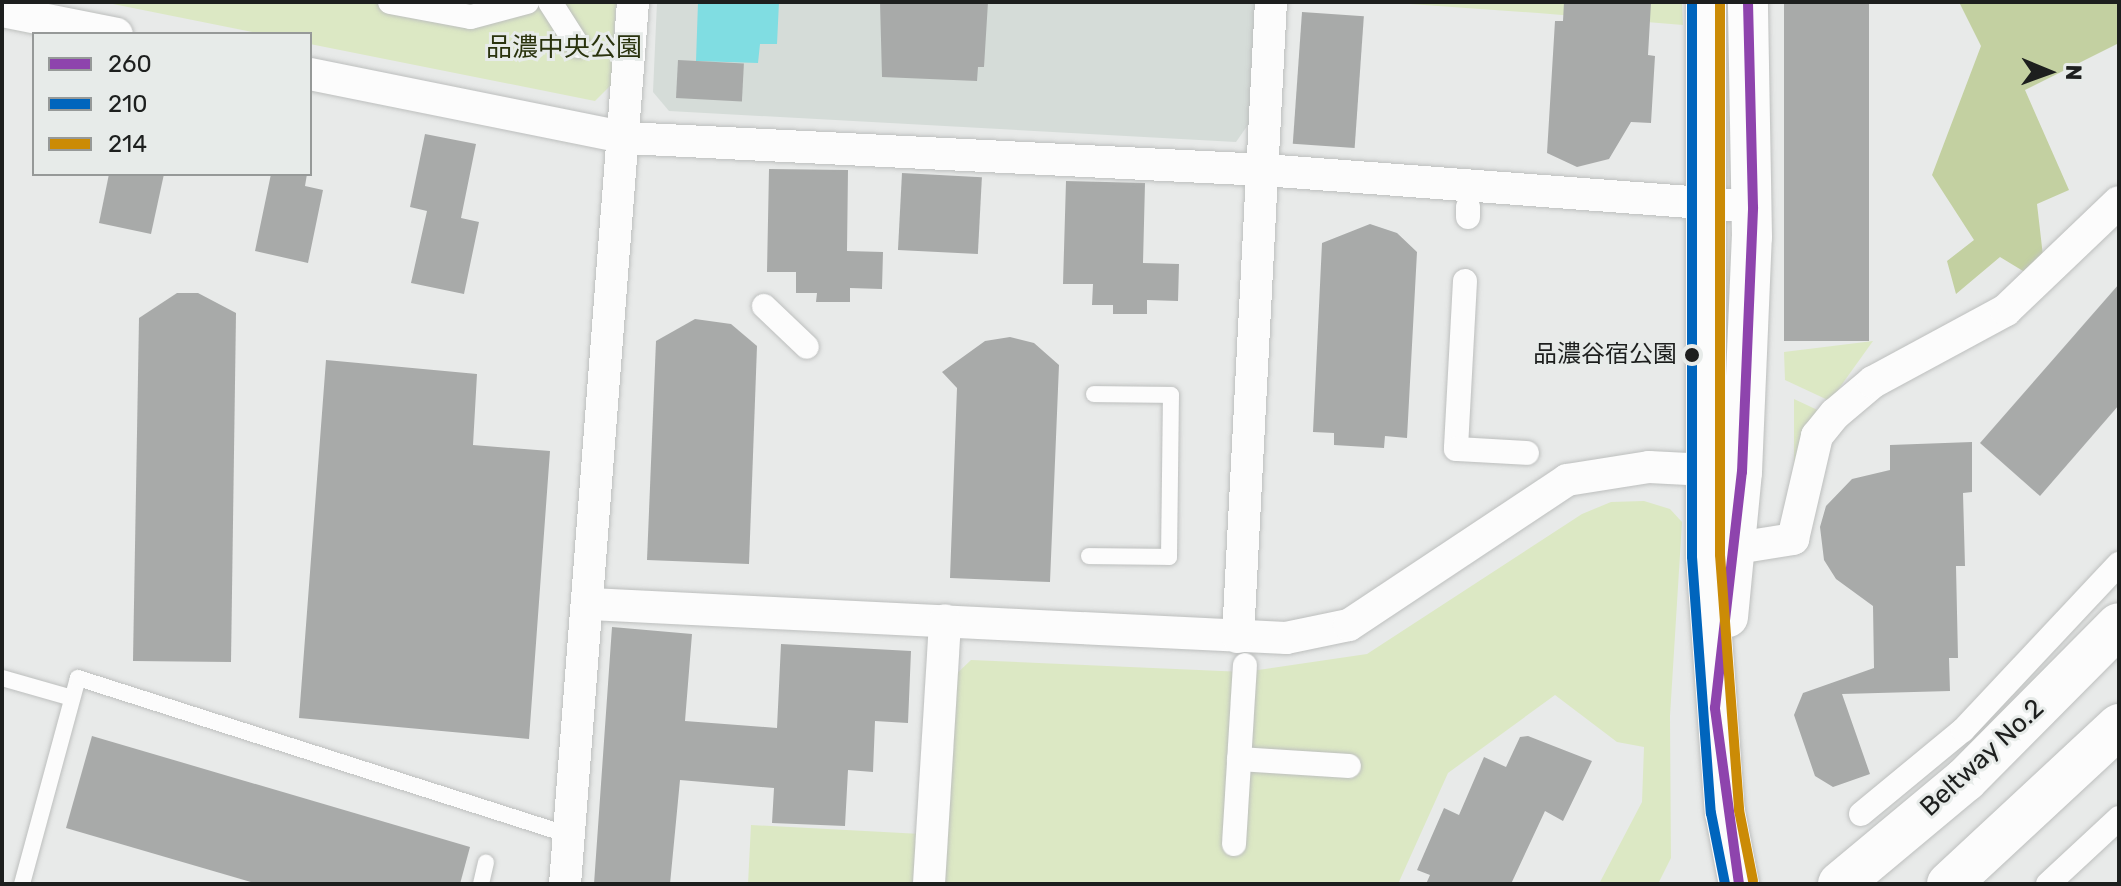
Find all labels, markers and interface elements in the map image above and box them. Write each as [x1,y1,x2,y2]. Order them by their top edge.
legend [32,32,312,176]
park label: 品濃中央公園 [486,32,642,64]
north arrow [2009,32,2089,112]
text: 260 [108,50,152,78]
text: N [2060,64,2087,81]
text: 210 [108,90,148,118]
text: 214 [108,130,147,158]
place label: 品濃谷宿公園 [1533,341,1677,369]
marker: 品濃谷宿公園 [1684,347,1700,363]
street label: Beltway No.2 [1914,693,2050,823]

